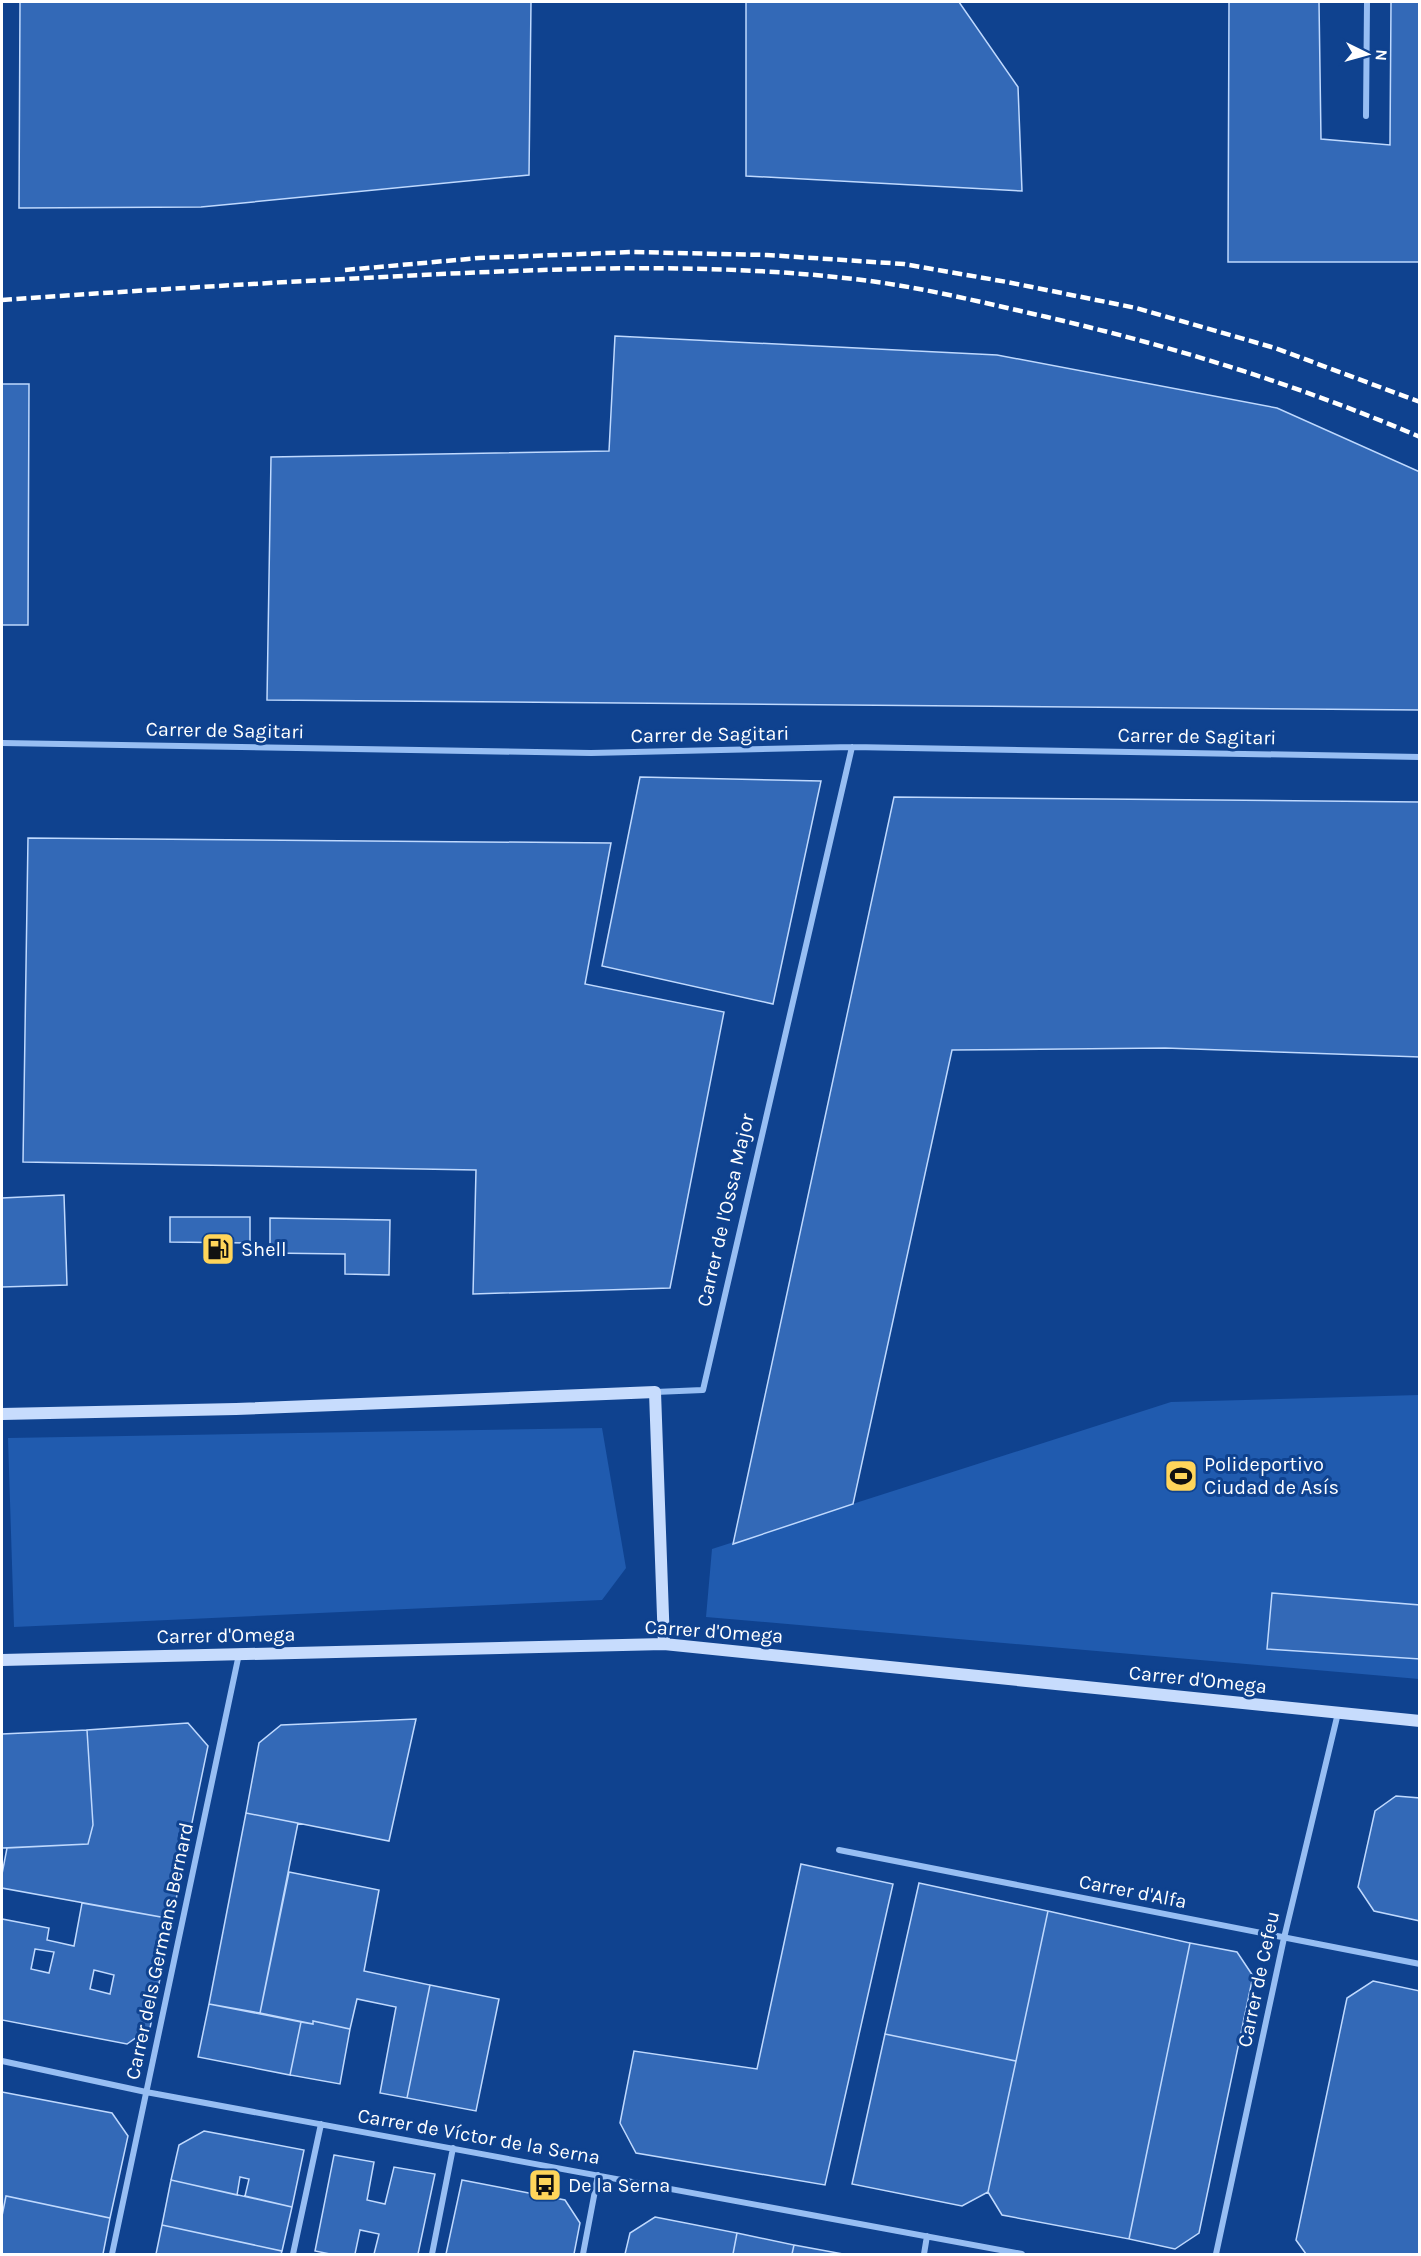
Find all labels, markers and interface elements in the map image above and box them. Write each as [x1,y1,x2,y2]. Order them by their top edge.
north arrow [1337,24,1397,84]
text: N [1371,49,1391,62]
street label: Carrer de Sagitari [145,718,305,743]
street label: Carrer de Sagitari [630,722,790,747]
street label: Carrer de Sagitari [1117,724,1277,749]
street label: Carrer de l'Ossa Major [692,1111,759,1309]
fuel station icon: Shell [200,1231,236,1267]
place label: Shell [241,1238,287,1261]
place label: Polideportivo Ciudad de Asís [1204,1453,1339,1499]
sports icon: Polideportivo Ciudad de Asís [1163,1458,1199,1494]
street label: Carrer d'Omega [644,1615,784,1648]
street label: Carrer d'Omega [156,1623,296,1648]
street label: Carrer d'Omega [1128,1661,1268,1698]
street label: Carrer dels Germans Bernard [121,1820,198,2082]
street label: Carrer d'Alfa [1077,1870,1189,1913]
street label: Carrer de Cefeu [1233,1909,1284,2049]
street label: Carrer de Víctor de la Serna [356,2104,602,2169]
bus stop icon: De la Serna [527,2167,563,2203]
place label: De la Serna [568,2174,670,2197]

